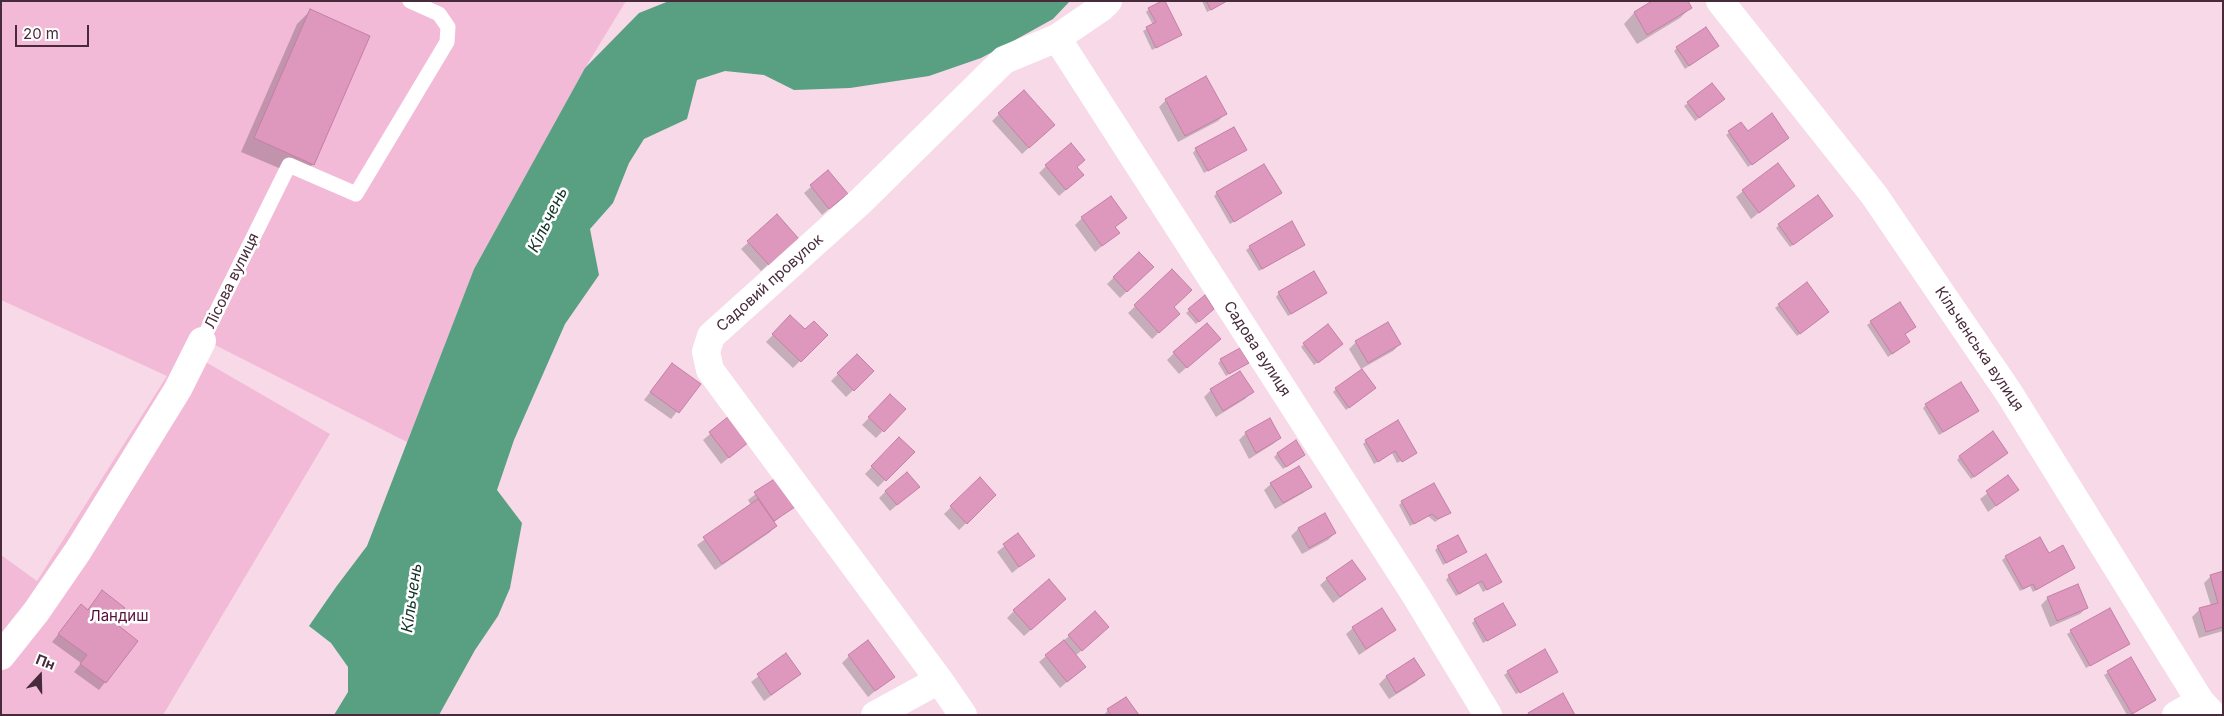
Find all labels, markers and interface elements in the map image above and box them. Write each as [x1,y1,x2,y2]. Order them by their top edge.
scale bar [18,15,91,47]
text: 20 m [23,24,59,43]
water label: Кільчень [524,184,572,256]
street label: Лісова вулиця [201,230,263,332]
street label: Садовий провулок [713,230,827,336]
street label: Кільченська вулиця [1931,283,2027,415]
street label: Садова вулиця [1220,298,1294,400]
water label: Кільчень [398,562,426,634]
park label: Ландиш [89,607,149,625]
text: Пн [34,650,58,673]
north arrow [15,651,65,701]

